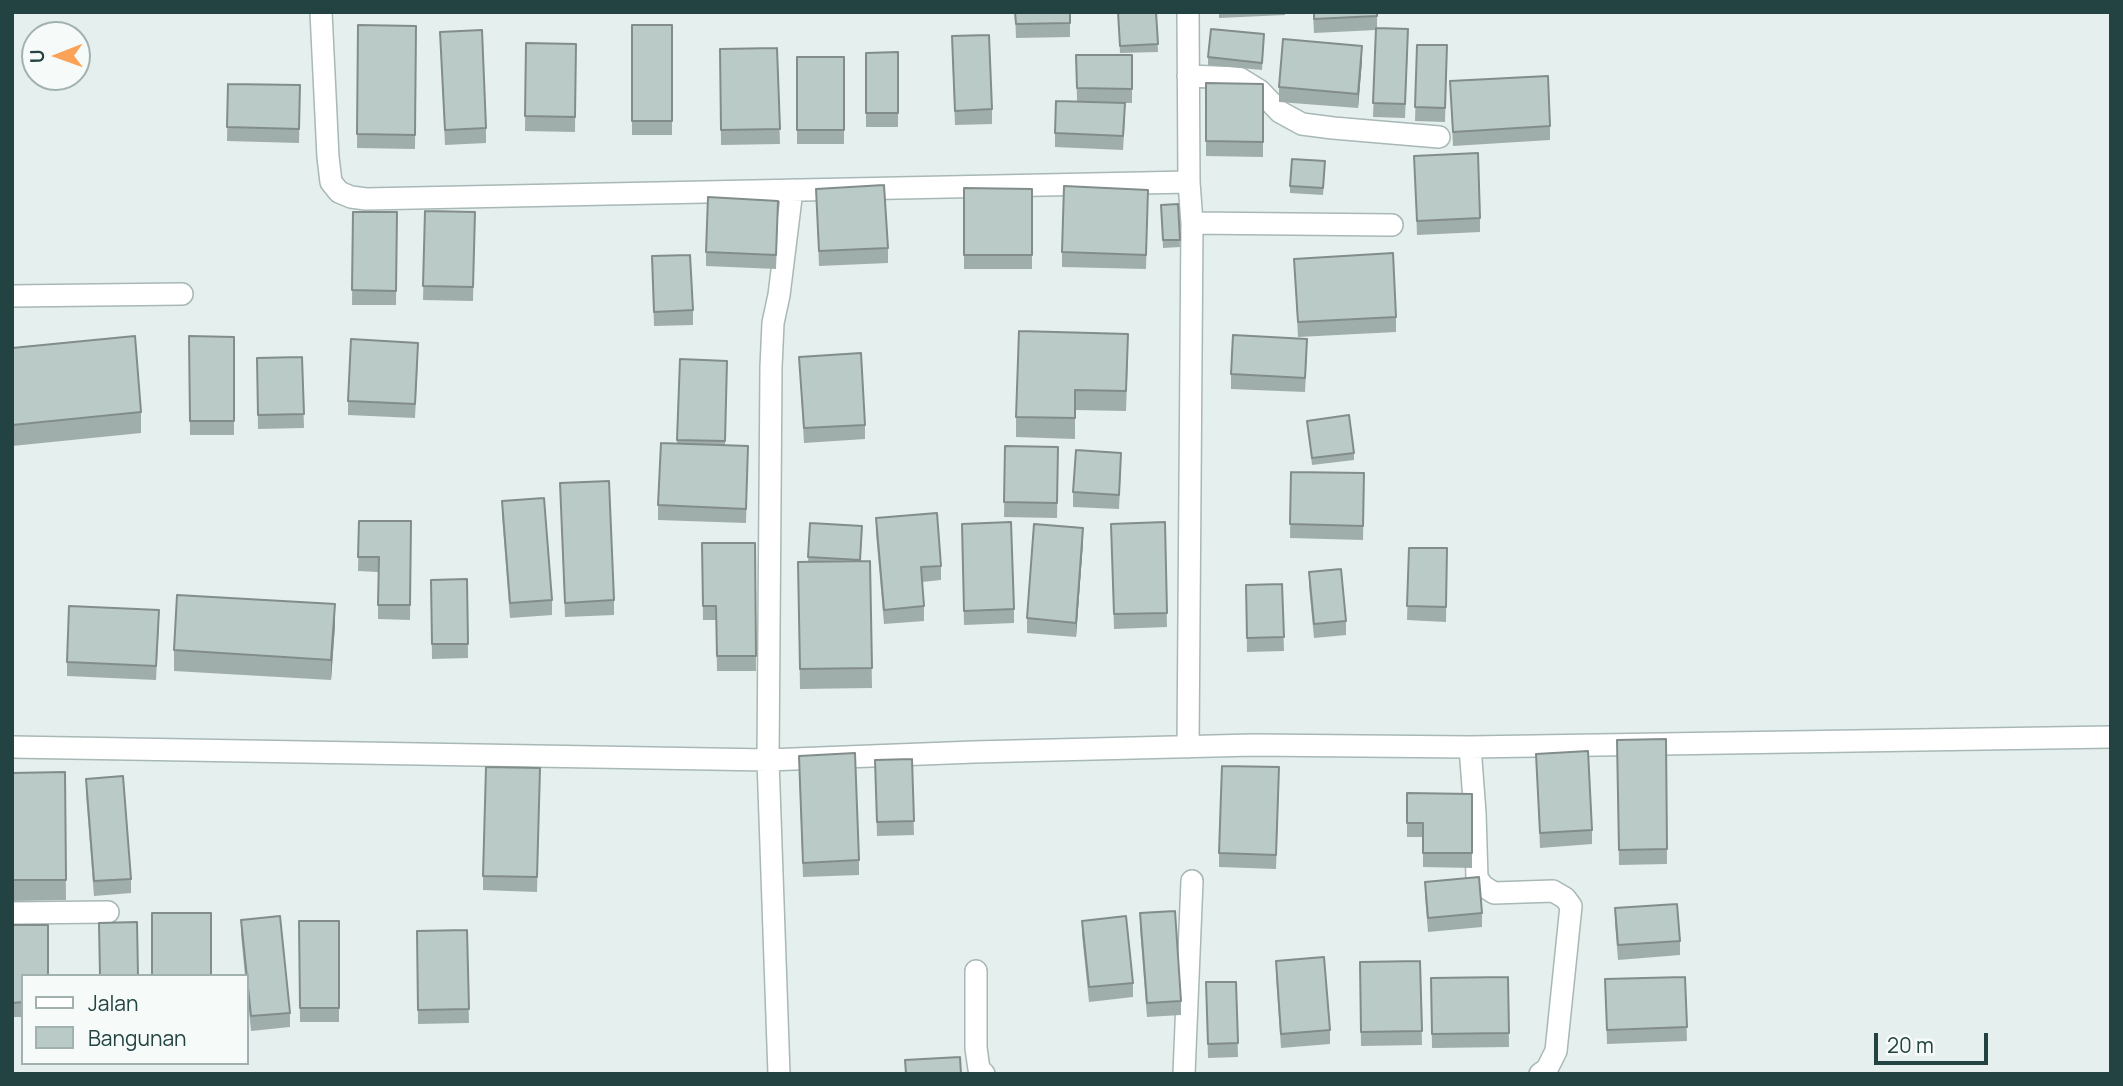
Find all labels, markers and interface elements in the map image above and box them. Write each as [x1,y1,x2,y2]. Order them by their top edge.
north arrow [21,21,91,91]
text: U [24,49,50,63]
legend [21,974,248,1065]
text: Jalan [88,989,138,1017]
scale bar [1878,1020,1992,1064]
text: Bangunan [88,1024,187,1052]
text: 20 m [1887,1031,1934,1059]

